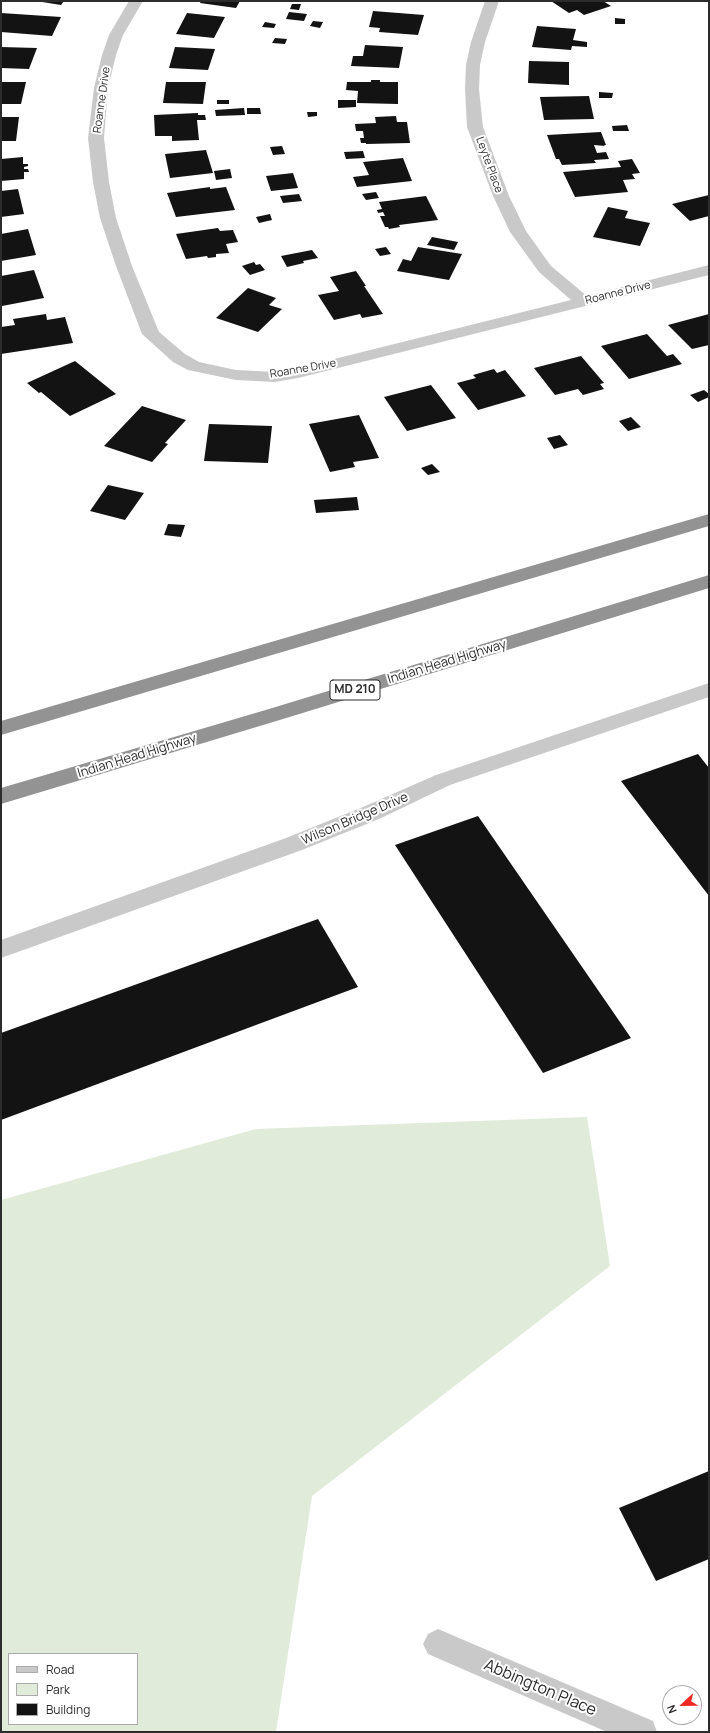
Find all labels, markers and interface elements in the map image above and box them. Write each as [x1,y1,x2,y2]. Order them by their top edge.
street label: Roanne Drive [91,66,113,134]
street label: Leyte Place [473,135,505,195]
street label: Roanne Drive [584,278,652,308]
street label: Roanne Drive [269,357,337,381]
street label: Indian Head Highway [386,636,508,688]
road number: MD 210 [330,680,380,700]
street label: Indian Head Highway [76,730,198,782]
street label: Wilson Bridge Drive [299,789,411,849]
legend [8,1653,138,1725]
street label: Abbington Place [481,1656,599,1720]
text: Road [46,1661,74,1678]
text: Park [46,1681,70,1698]
north arrow [662,1685,702,1725]
text: Building [46,1701,90,1718]
text: N [663,1703,680,1716]

